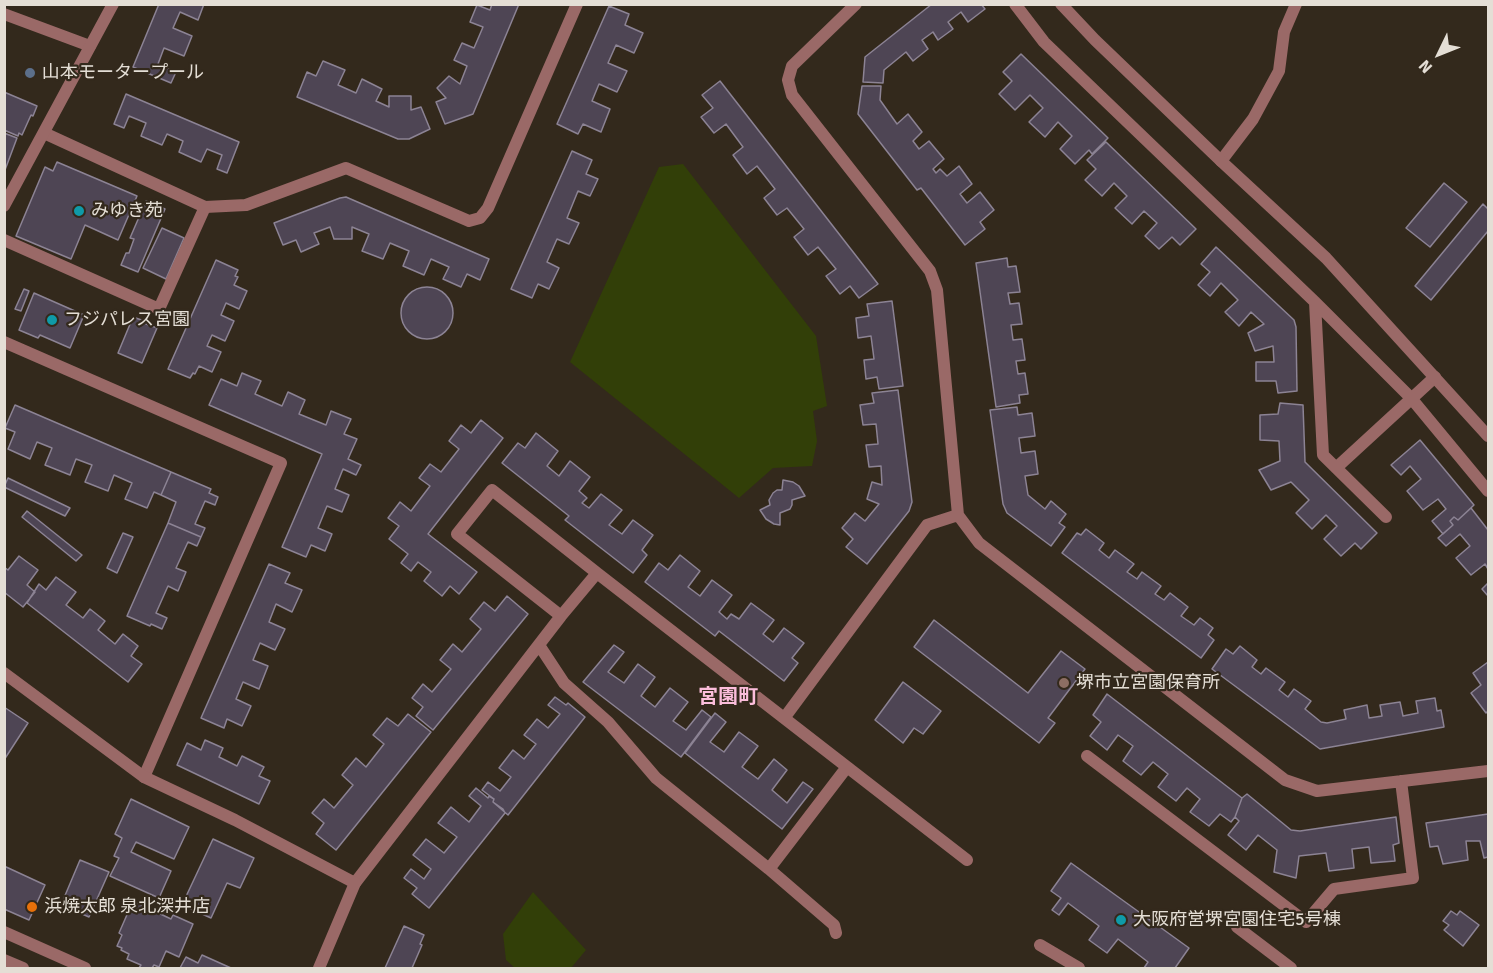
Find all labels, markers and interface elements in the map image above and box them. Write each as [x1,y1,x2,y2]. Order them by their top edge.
north arrow [1409,24,1469,84]
text: N [1415,55,1437,77]
place label: 山本モータープール [42,62,204,84]
marker: 山本モータープール [23,66,37,80]
place label: みゆき苑 [91,200,163,222]
marker: みゆき苑 [72,204,86,218]
place label: フジパレス宮園 [64,309,190,331]
marker: フジパレス宮園 [45,313,59,327]
place label: 堺市立宮園保育所 [1076,672,1220,694]
marker: 堺市立宮園保育所 [1057,676,1071,690]
district label: 宮園町 [698,686,758,710]
place label: 浜焼太郎 泉北深井店 [44,896,210,918]
marker: 浜焼太郎 泉北深井店 [25,900,39,914]
place label: 大阪府営堺宮園住宅5号棟 [1133,909,1341,931]
marker: 大阪府営堺宮園住宅5号棟 [1114,913,1128,927]

